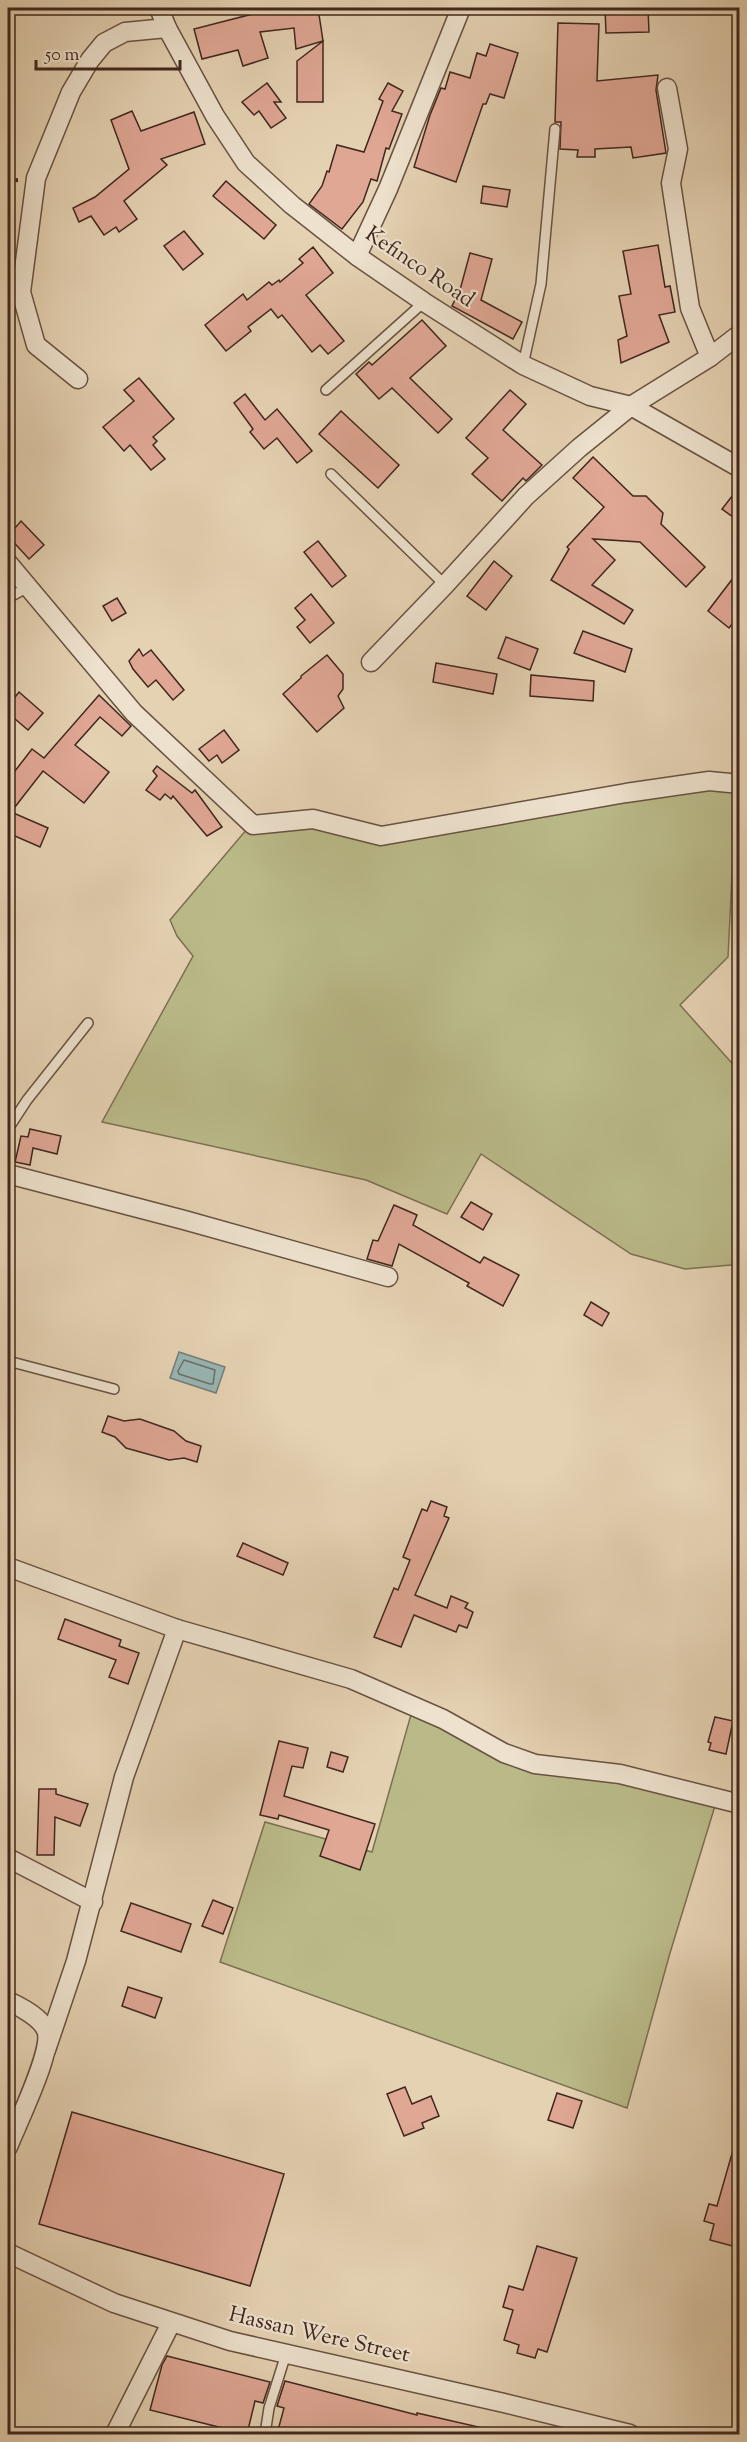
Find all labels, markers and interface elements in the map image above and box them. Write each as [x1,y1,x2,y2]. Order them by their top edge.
scale bar [36,33,180,71]
text: 50 m [44,43,80,69]
street label: Kefinco Road [358,219,480,317]
street label: Hassan Were Street [225,2300,413,2373]

